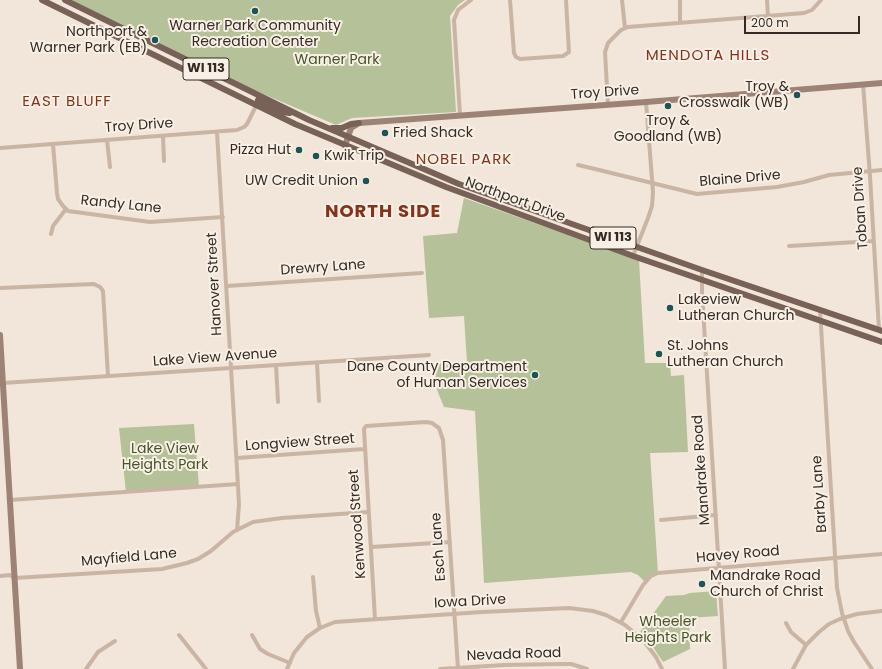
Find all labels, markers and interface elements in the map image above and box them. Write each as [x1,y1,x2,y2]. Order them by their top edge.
marker: Warner Park Community Recreation Center [250,6,260,16]
scale bar [746,8,862,34]
text: 200 m [751,14,789,31]
place label: Warner Park Community Recreation Center [169,18,341,50]
place label: Northport & Warner Park (EB) [30,24,147,56]
marker: Northport & Warner Park (EB) [150,35,160,45]
district label: MENDOTA HILLS [646,47,770,65]
park label: Warner Park [295,52,379,68]
road number: WI 113 [183,58,229,80]
place label: Troy & Crosswalk (WB) [679,79,789,112]
street label: Troy Drive [570,82,640,104]
marker: Troy & Crosswalk (WB) [792,90,802,100]
district label: EAST BLUFF [22,93,112,111]
marker: Troy & Goodland (WB) [663,101,673,111]
place label: Troy & Goodland (WB) [614,113,722,146]
street label: Troy Drive [104,115,174,137]
place label: Fried Shack [393,125,473,141]
marker: Fried Shack [380,128,390,138]
place label: Pizza Hut [230,142,291,158]
marker: Pizza Hut [294,145,304,155]
place label: Kwik Trip [324,148,384,164]
marker: Kwik Trip [311,151,321,161]
district label: NOBEL PARK [416,151,512,169]
street label: Toban Drive [850,166,872,250]
street label: Blaine Drive [699,167,781,191]
place label: UW Credit Union [245,173,358,189]
street label: Northport Drive [462,174,568,226]
marker: UW Credit Union [361,176,371,186]
street label: Randy Lane [80,192,162,218]
district label: NORTH SIDE [325,201,441,223]
road number: WI 113 [590,227,636,249]
street label: Hanover Street [204,232,226,336]
street label: Drewry Lane [280,257,366,279]
place label: Lakeview Lutheran Church [678,292,795,324]
marker: Lakeview Lutheran Church [665,303,675,313]
place label: St. Johns Lutheran Church [667,338,784,370]
street label: Lake View Avenue [152,345,278,371]
marker: St. Johns Lutheran Church [654,349,664,359]
place label: Dane County Department of Human Services [347,359,527,392]
marker: Dane County Department of Human Services [530,370,540,380]
street label: Mandrake Road [690,414,714,526]
street label: Longview Street [245,431,355,455]
park label: Lake View Heights Park [122,441,208,474]
street label: Barby Lane [809,455,831,533]
street label: Kenwood Street [346,469,370,579]
street label: Esch Lane [428,512,450,582]
street label: Havey Road [696,543,780,567]
street label: Mayfield Lane [80,545,178,571]
place label: Mandrake Road Church of Christ [710,568,823,600]
marker: Mandrake Road Church of Christ [697,579,707,589]
street label: Iowa Drive [434,592,506,612]
park label: Wheeler Heights Park [625,614,711,646]
street label: Nevada Road [466,645,562,665]

